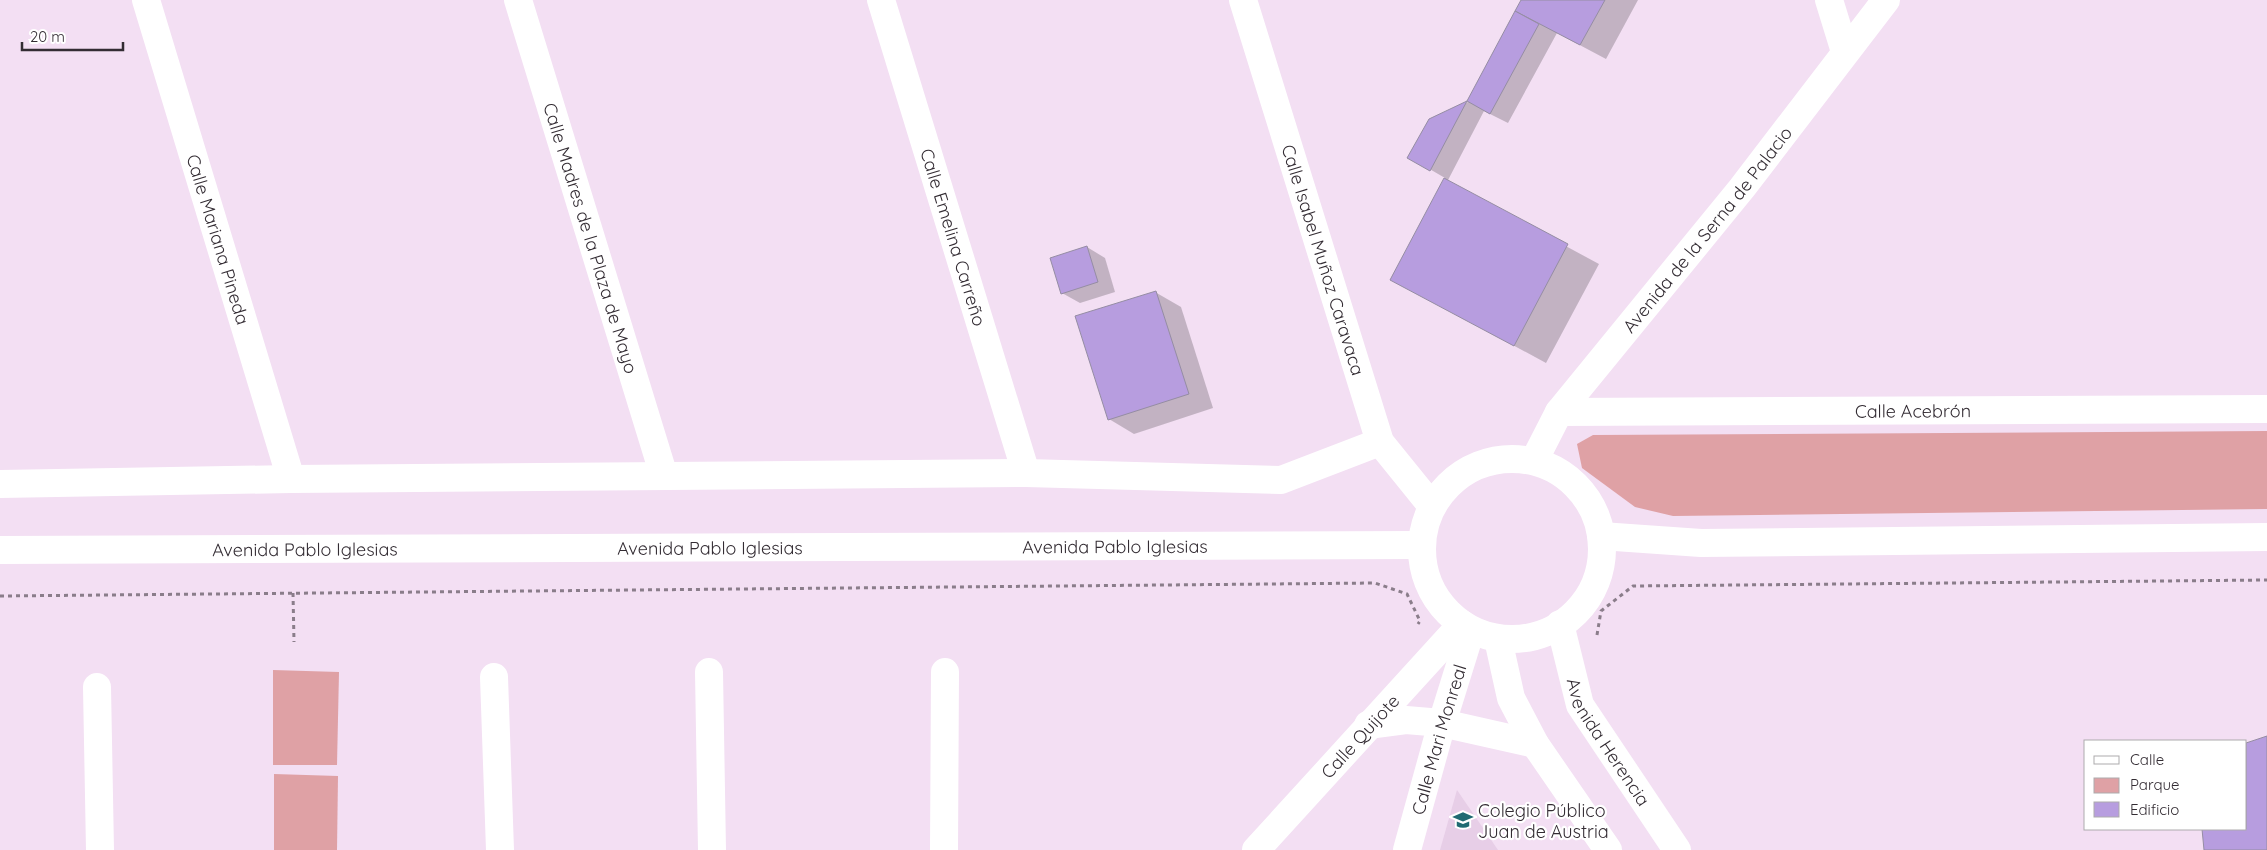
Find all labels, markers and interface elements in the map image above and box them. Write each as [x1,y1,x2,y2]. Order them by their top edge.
scale bar [22,20,124,52]
text: 20 m [30,27,65,46]
street label: Calle Madres de la Plaza de Mayo [539,100,643,376]
street label: Avenida de la Serna de Palacio [1617,122,1797,337]
street label: Calle Isabel Muñoz Caravaca [1277,141,1370,378]
street label: Calle Emelina Carreño [916,145,992,329]
street label: Calle Mariana Pineda [182,151,255,327]
street label: Calle Acebrón [1855,399,1971,422]
street label: Avenida Pablo Iglesias [1022,534,1208,558]
street label: Avenida Pablo Iglesias [617,536,803,559]
street label: Avenida Pablo Iglesias [212,537,398,561]
street label: Calle Mari Monreal [1406,661,1471,817]
street label: Avenida Herencia [1562,676,1656,810]
street label: Calle Quijote [1316,689,1404,783]
legend [2084,740,2247,830]
text: Calle [2130,750,2164,769]
text: Parque [2130,775,2180,794]
place label: Colegio Público Juan de Austria [1478,799,1609,843]
text: Edificio [2130,800,2179,819]
school or university icon: Colegio Público Juan de Austria [1452,809,1474,831]

